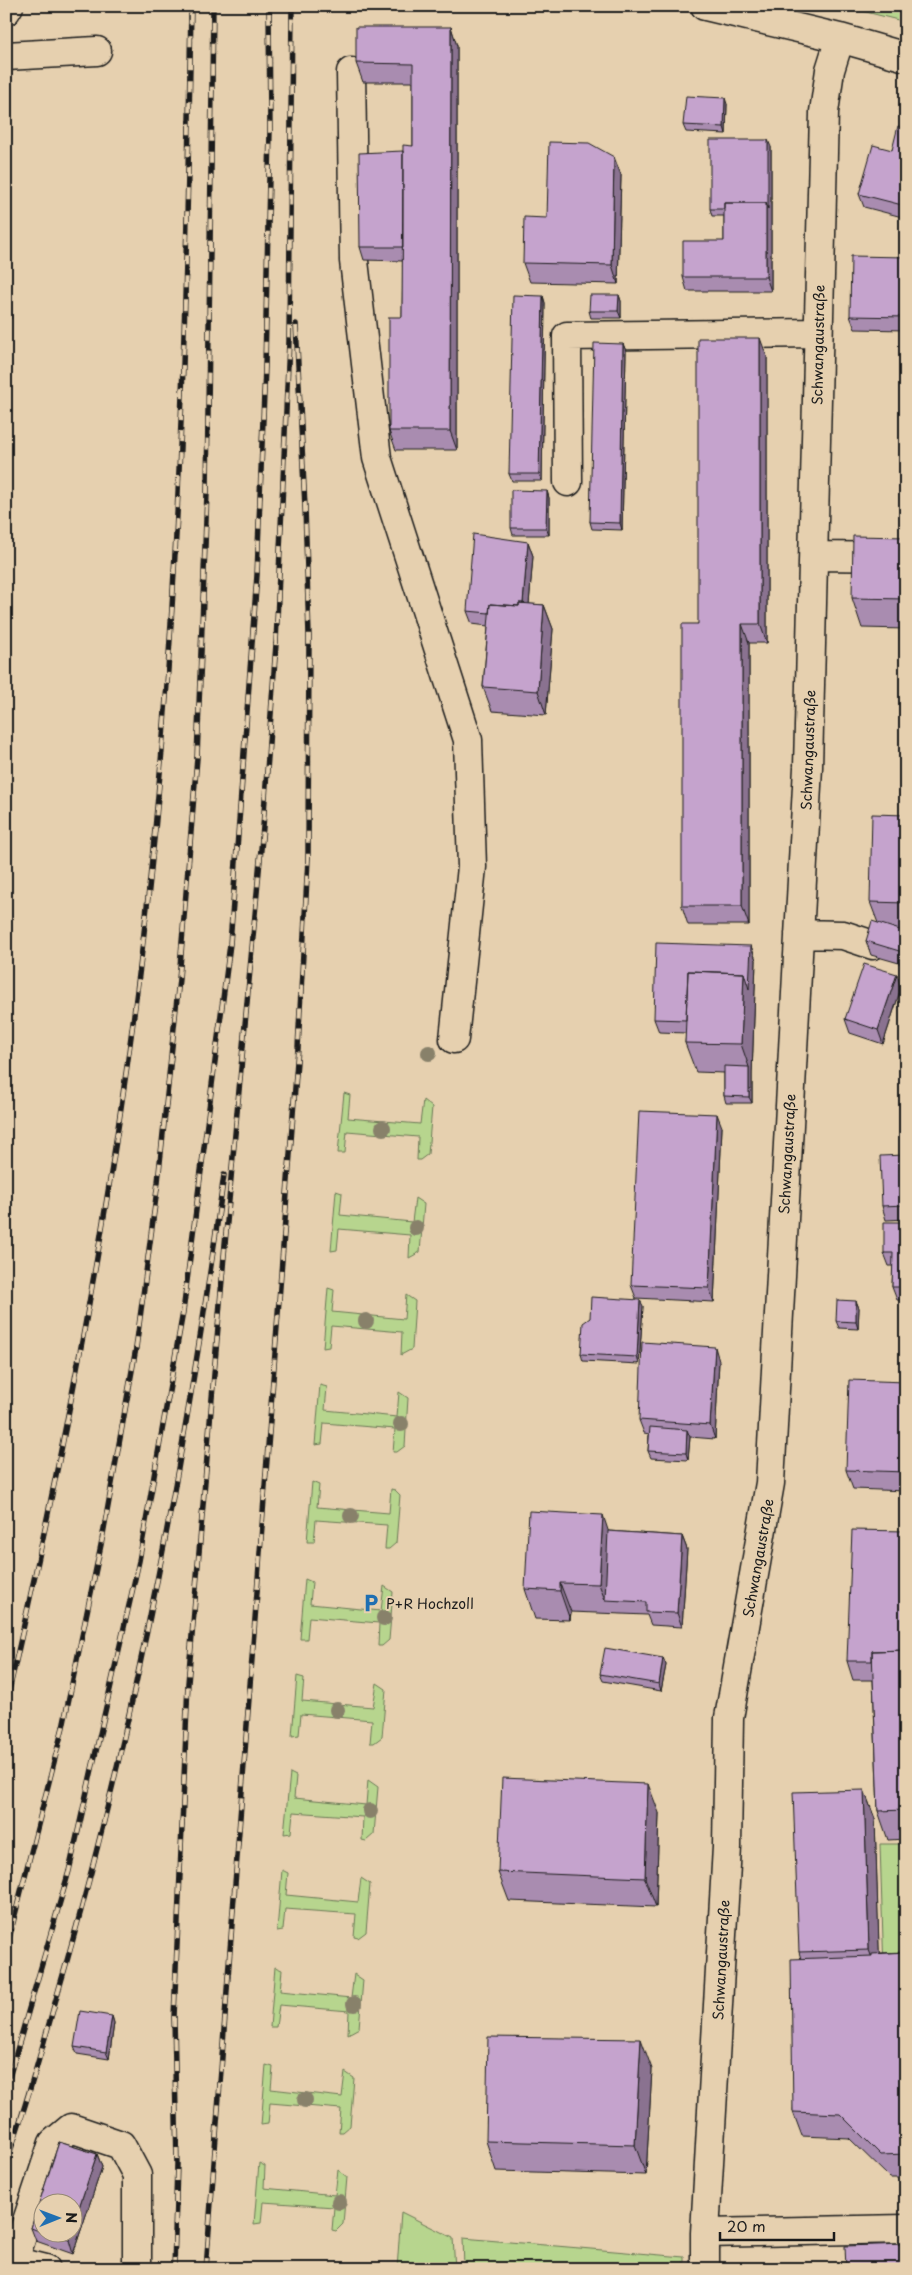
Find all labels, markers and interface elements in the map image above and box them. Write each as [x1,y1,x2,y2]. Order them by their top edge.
street label: Schwangaustraße [806,285,830,405]
street label: Schwangaustraße [795,689,821,811]
street label: Schwangaustraße [773,1093,801,1215]
street label: Schwangaustraße [737,1497,779,1619]
parking icon: P+R Hochzoll [360,1592,382,1614]
place label: P+R Hochzoll [386,1593,474,1614]
street label: Schwangaustraße [707,1899,735,2021]
north arrow [32,2192,82,2242]
scale bar [720,2210,833,2242]
text: N [61,2212,82,2223]
text: 20 m [727,2214,766,2237]

